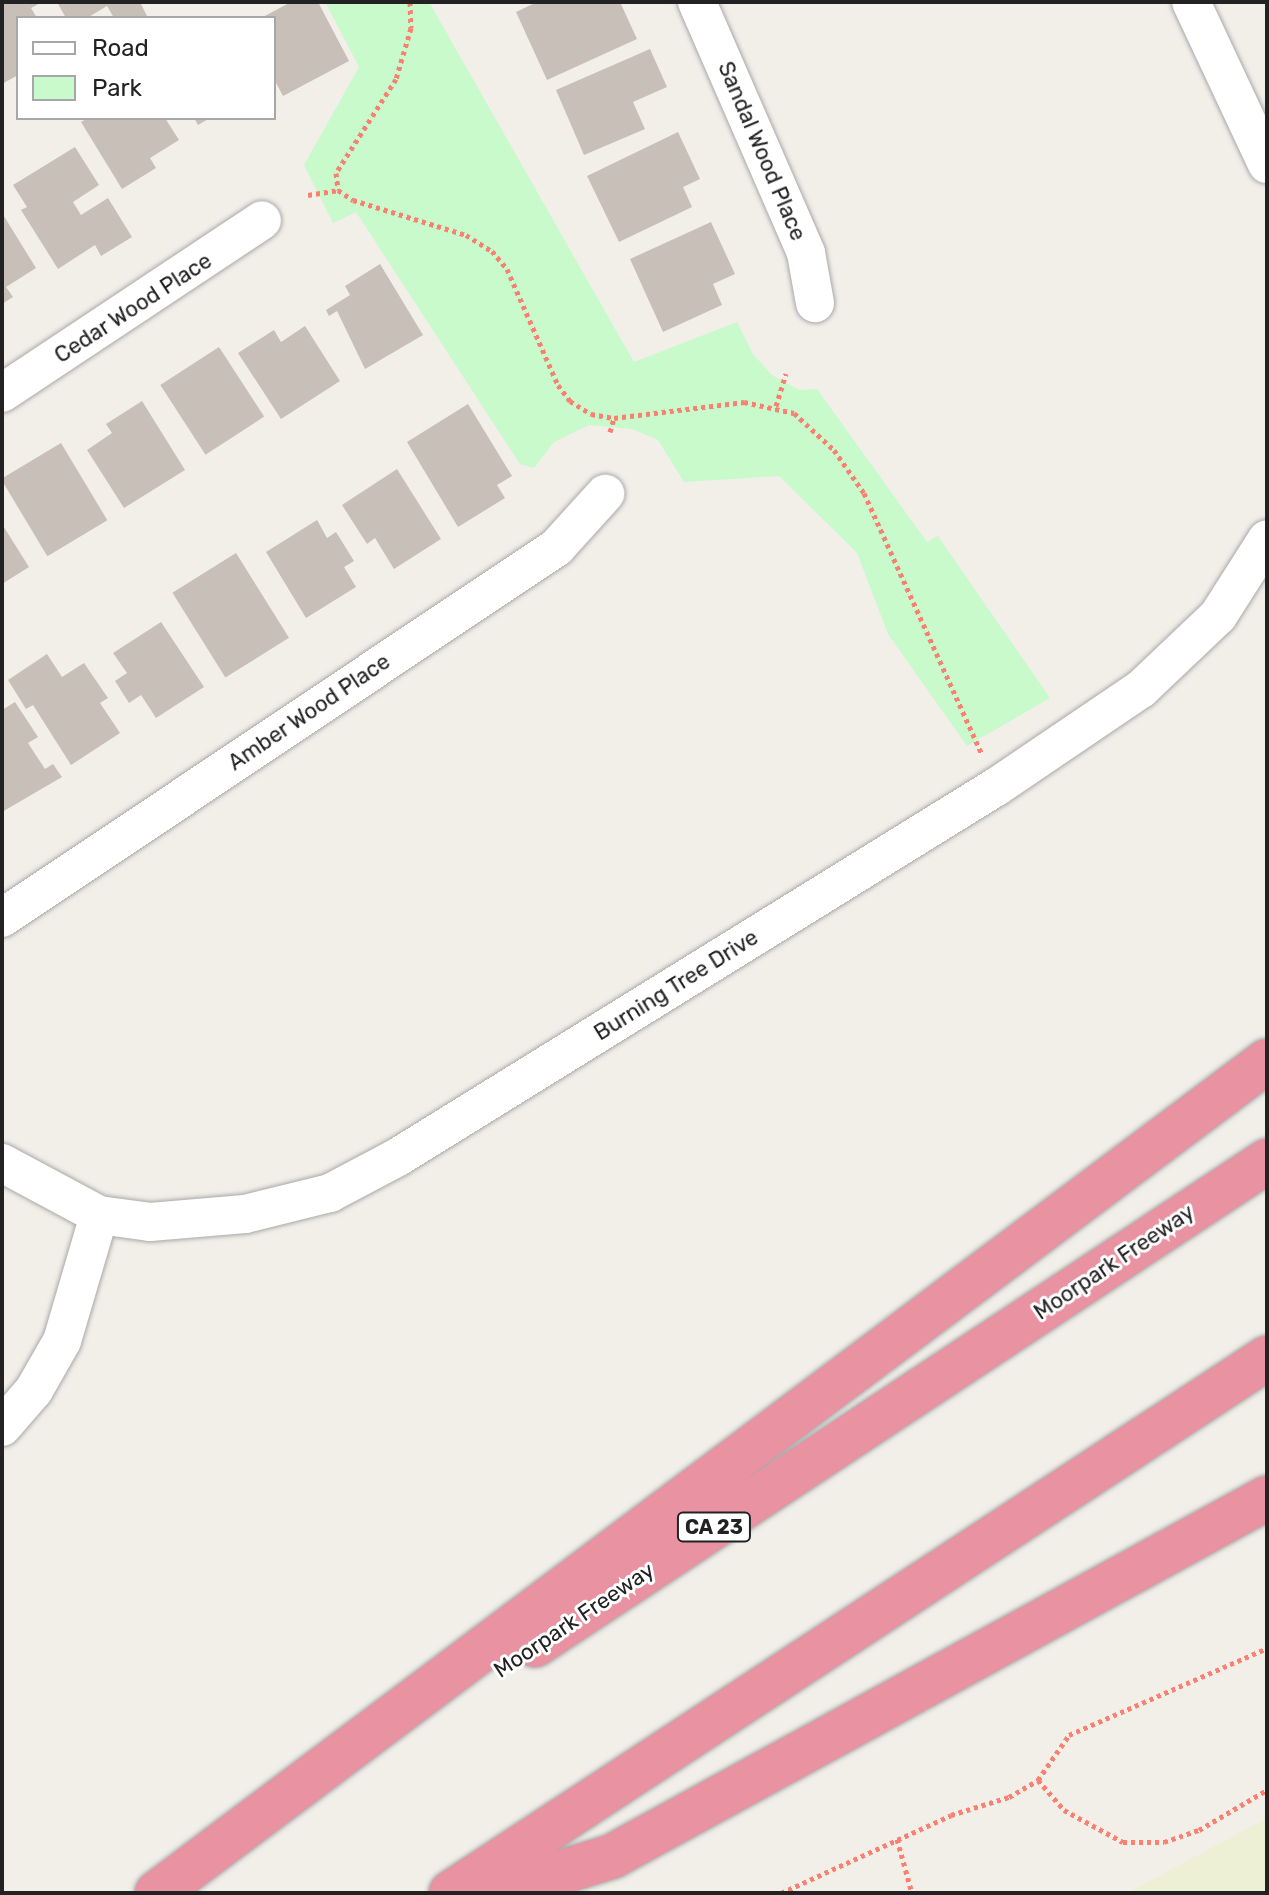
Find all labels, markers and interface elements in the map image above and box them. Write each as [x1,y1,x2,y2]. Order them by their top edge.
legend [16,16,276,120]
text: Road [92,34,149,62]
street label: Sandal Wood Place [712,57,812,245]
text: Park [92,74,142,102]
street label: Cedar Wood Place [49,247,217,369]
street label: Amber Wood Place [223,648,395,776]
street label: Burning Tree Drive [589,924,763,1046]
street label: Moorpark Freeway [1029,1199,1199,1325]
road number: CA 23 [676,1511,752,1543]
street label: Moorpark Freeway [489,1557,659,1683]

